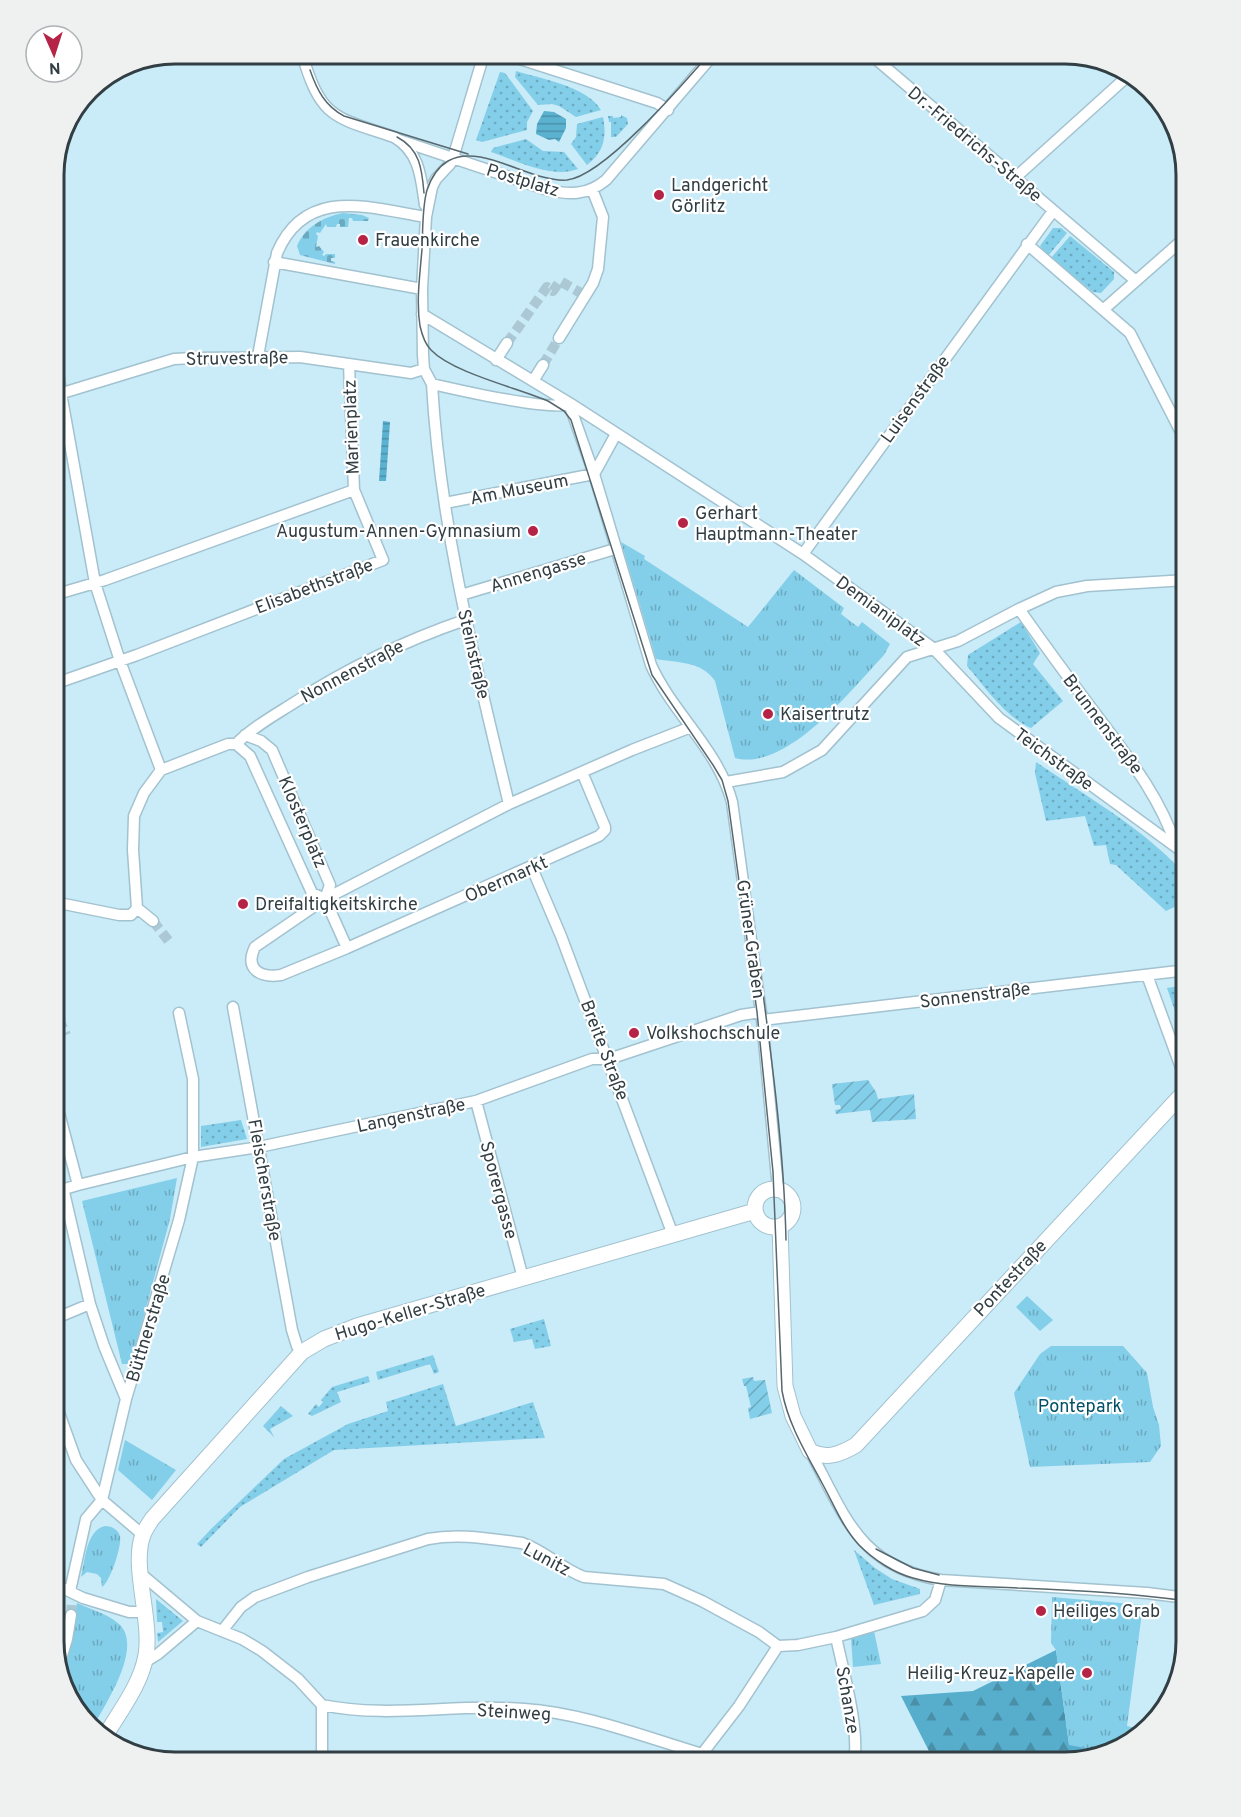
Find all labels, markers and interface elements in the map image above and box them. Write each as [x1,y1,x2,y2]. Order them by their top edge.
north arrow [24,24,84,84]
text: N [48,57,61,77]
street label: Dr.-Friedrichs-Straße [902,82,1046,208]
street label: Postplatz [483,159,562,203]
place label: Landgericht Görlitz [671,175,768,219]
marker: Landgericht Görlitz [652,188,666,202]
place label: Frauenkirche [375,230,480,253]
marker: Frauenkirche [356,233,370,247]
street label: Struvestraße [186,347,288,372]
street label: Luisenstraße [877,351,956,448]
street label: Marienplatz [339,379,366,475]
street label: Am Museum [468,470,570,511]
place label: Gerhart Hauptmann-Theater [695,503,858,547]
marker: Gerhart Hauptmann-Theater [676,516,690,530]
place label: Augustum-Annen-Gymnasium [276,521,521,544]
marker: Augustum-Annen-Gymnasium [526,524,540,538]
street label: Annengasse [488,548,589,599]
street label: Elisabethstraße [252,554,377,620]
street label: Demianiplatz [830,572,930,653]
street label: Steinstraße [451,607,494,702]
street label: Nonnenstraße [297,636,408,709]
street label: Brunnenstraße [1057,670,1147,780]
place label: Kaisertrutz [780,704,870,727]
marker: Kaisertrutz [761,707,775,721]
street label: Teichstraße [1009,724,1097,797]
street label: Klosterplatz [272,773,331,872]
street label: Obermarkt [462,852,552,909]
street label: Grüner Graben [730,878,769,1000]
place label: Dreifaltigkeitskirche [255,894,418,917]
marker: Dreifaltigkeitskirche [236,897,250,911]
street label: Sonnenstraße [919,978,1032,1015]
street label: Breite Straße [574,997,633,1104]
place label: Volkshochschule [646,1023,780,1046]
marker: Volkshochschule [627,1026,641,1040]
street label: Langenstraße [355,1094,468,1139]
street label: Fleischerstraße [241,1117,286,1243]
street label: Sporergasse [473,1139,522,1242]
street label: Pontestraße [969,1236,1053,1322]
street label: Büttnerstraße [122,1272,177,1385]
street label: Hugo-Keller-Straße [332,1280,489,1347]
park label: Pontepark [1038,1396,1122,1419]
street label: Lunitz [518,1538,574,1582]
place label: Heiliges Grab [1053,1601,1160,1624]
marker: Heiliges Grab [1034,1604,1048,1618]
place label: Heilig-Kreuz-Kapelle [907,1663,1075,1686]
street label: Schanze [829,1665,864,1736]
marker: Heilig-Kreuz-Kapelle [1080,1666,1094,1680]
street label: Steinweg [476,1700,552,1727]

